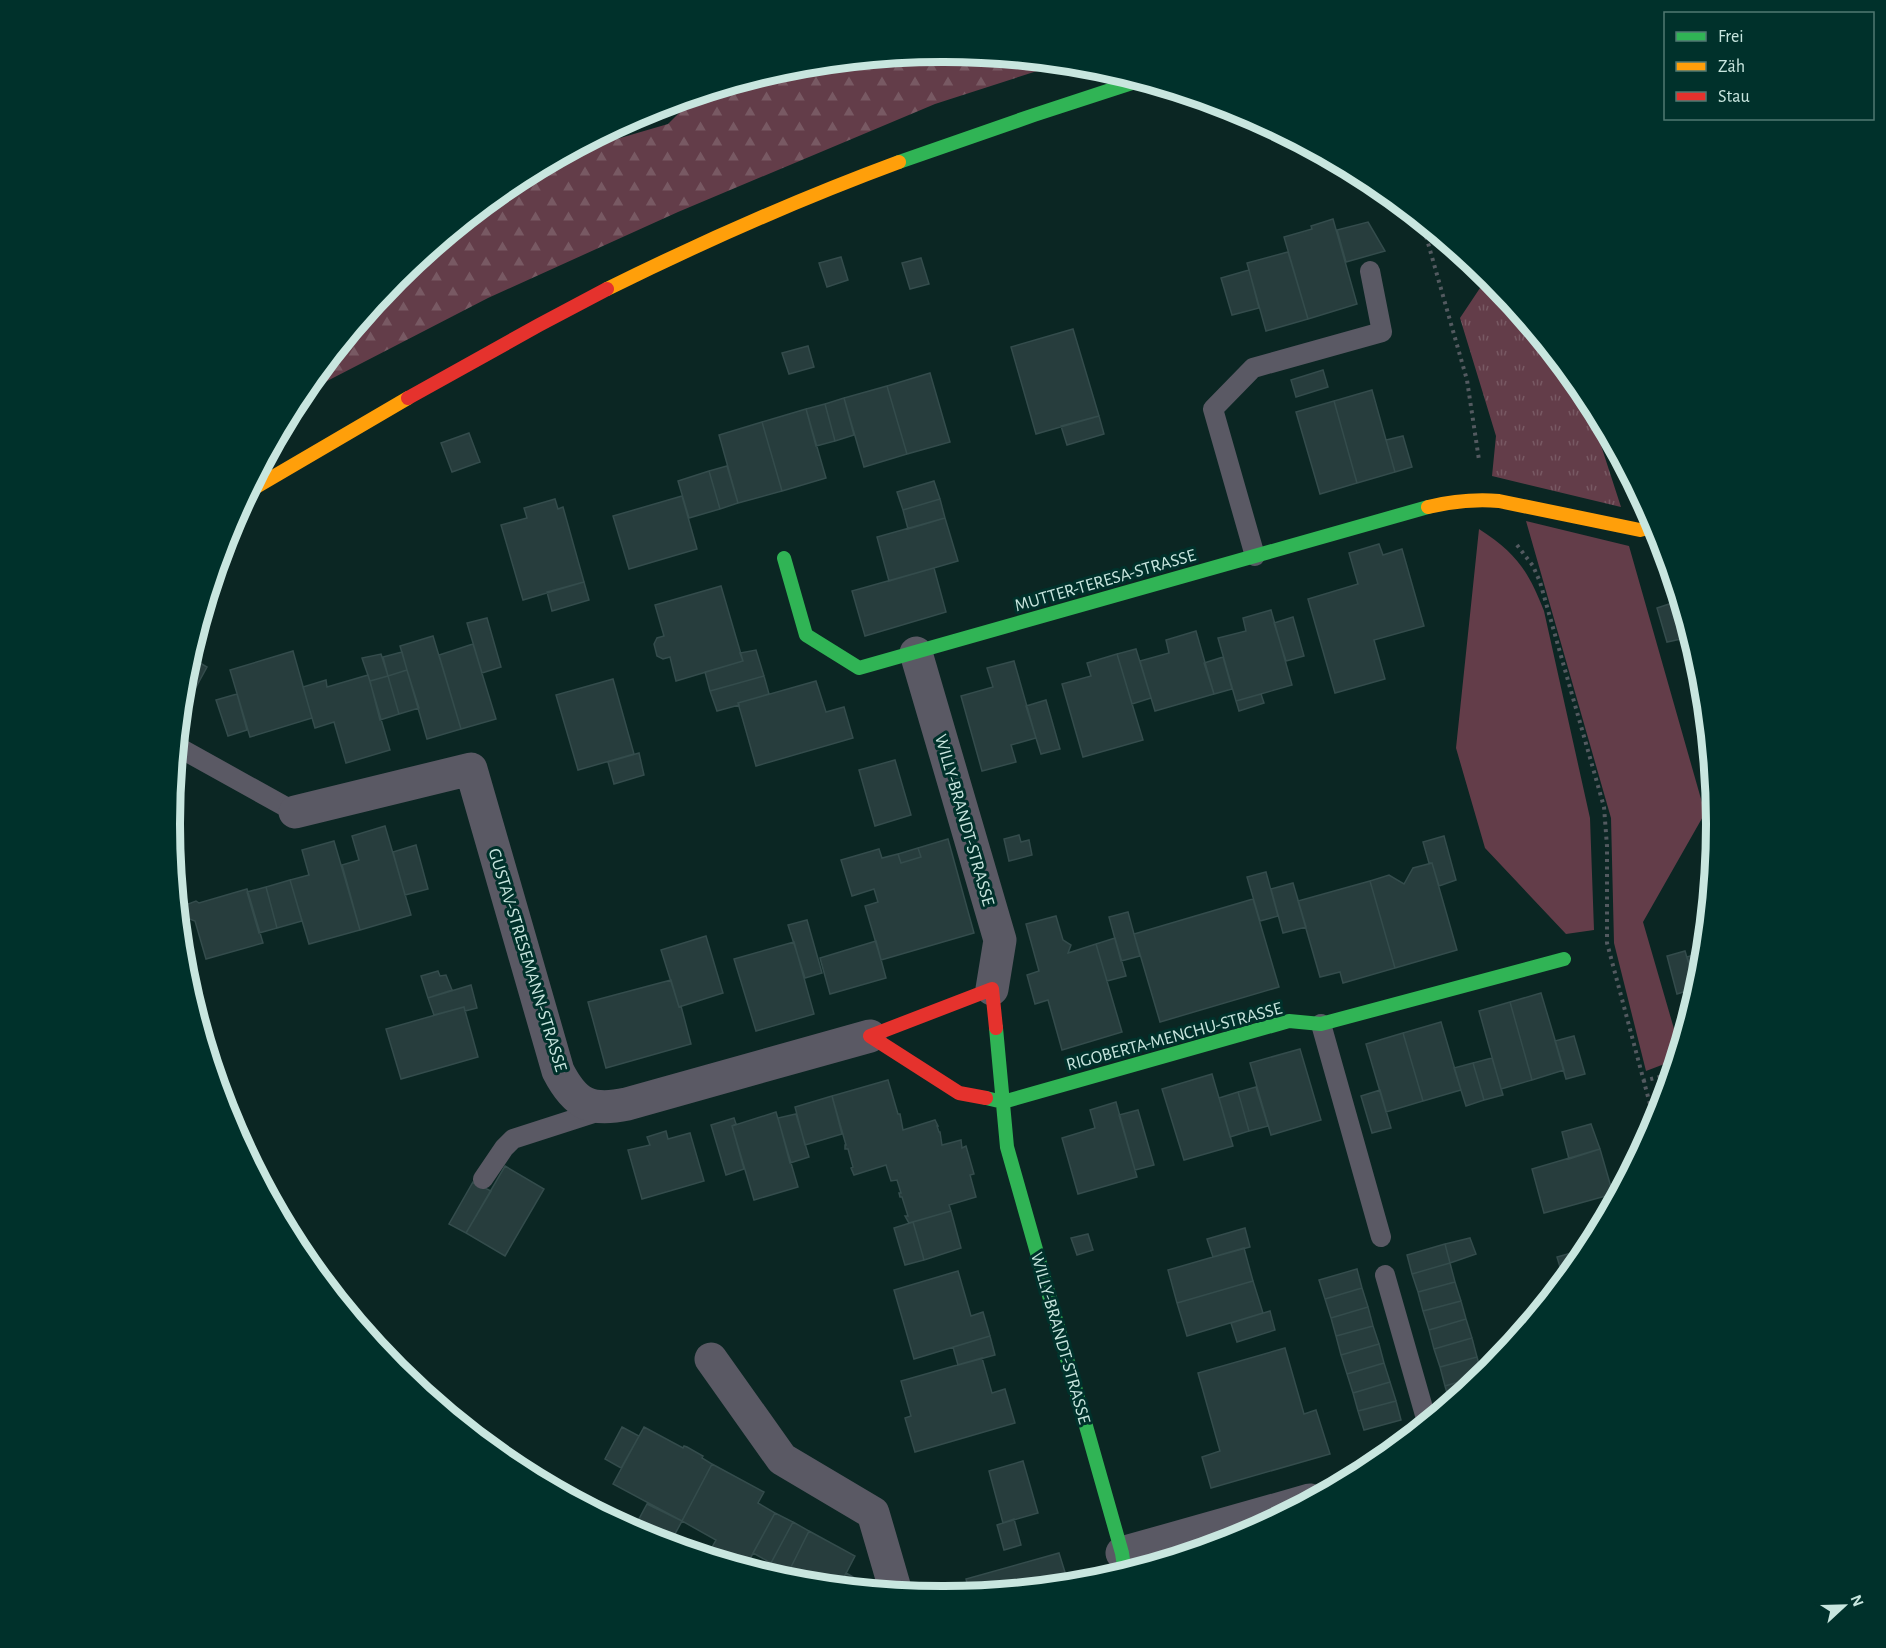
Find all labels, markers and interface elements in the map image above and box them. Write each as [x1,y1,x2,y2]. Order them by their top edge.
legend [1664,12,1874,120]
text: Frei [1718,28,1744,46]
text: Zäh [1718,58,1745,76]
text: Stau [1718,88,1750,106]
street label: MUTTER-TERESA-STRASSE [1013,546,1198,615]
street label: WILLY-BRANDT-STRASSE [931,732,997,909]
street label: GUSTAV-STRESEMANN-STRASSE [484,847,570,1074]
street label: RIGOBERTA-MENCHU-STRASSE [1064,999,1284,1074]
street label: WILLY-BRANDT-STRASSE [1027,1250,1093,1427]
north arrow [1814,1576,1874,1636]
text: N [1847,1593,1866,1609]

